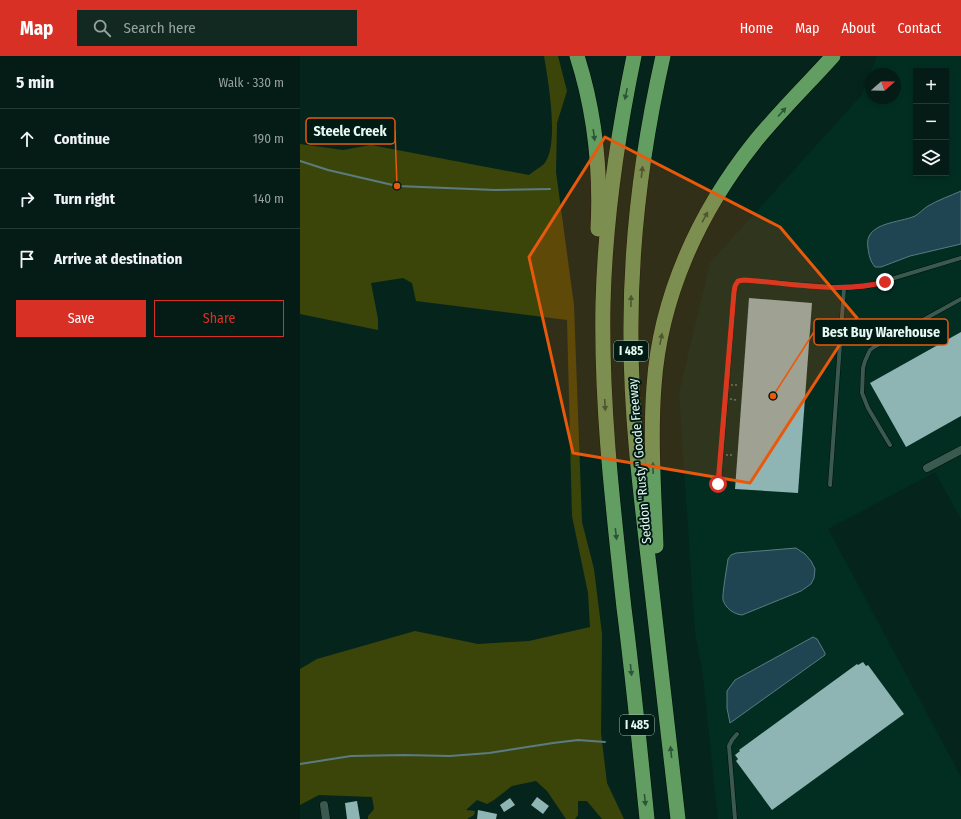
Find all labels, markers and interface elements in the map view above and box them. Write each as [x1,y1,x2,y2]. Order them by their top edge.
search box [77,10,357,46]
text: Map [20,17,53,40]
icon: search [91,17,113,39]
text: Search here [123,19,196,37]
text: Home [740,20,773,37]
text: Map [795,20,819,37]
text: About [841,20,876,37]
text: Contact [898,20,941,37]
north arrow [865,68,901,104]
map controls [913,68,949,176]
button: + [913,68,949,104]
text: 5 min [16,72,54,93]
text: Walk · 330 m [219,75,284,90]
one-way arrow [623,88,629,100]
button: − [913,104,949,140]
one-way arrow [777,107,786,117]
callout: Steele Creek [306,118,395,144]
text: Steele Creek [313,123,387,140]
icon: ahead [16,128,38,150]
one-way arrow [591,129,598,141]
text: Continue [54,130,110,148]
text: 190 m [253,131,284,146]
button: layers [913,140,949,176]
one-way arrow [639,166,645,178]
icon: right [16,188,38,210]
text: Turn right [54,190,115,208]
text: 140 m [253,191,284,206]
one-way arrow [702,211,709,223]
icon: arrive [16,248,38,270]
text: Arrive at destination [54,250,182,268]
route end [876,273,894,291]
one-way arrow [628,294,634,307]
button: Save [16,300,146,337]
button: Share [154,300,284,337]
callout: Best Buy Warehouse [814,319,948,345]
text: Best Buy Warehouse [822,324,940,341]
one-way arrow [659,332,665,345]
road number: I 485 [614,341,648,361]
street label: Seddon "Rusty" Goode Freeway [625,377,654,544]
one-way arrow [602,399,609,411]
one-way arrow [650,461,656,474]
route start [709,475,727,493]
one-way arrow [613,528,619,540]
one-way arrow [628,664,635,676]
road number: I 485 [620,715,654,735]
one-way arrow [668,746,674,758]
one-way arrow [642,794,649,806]

